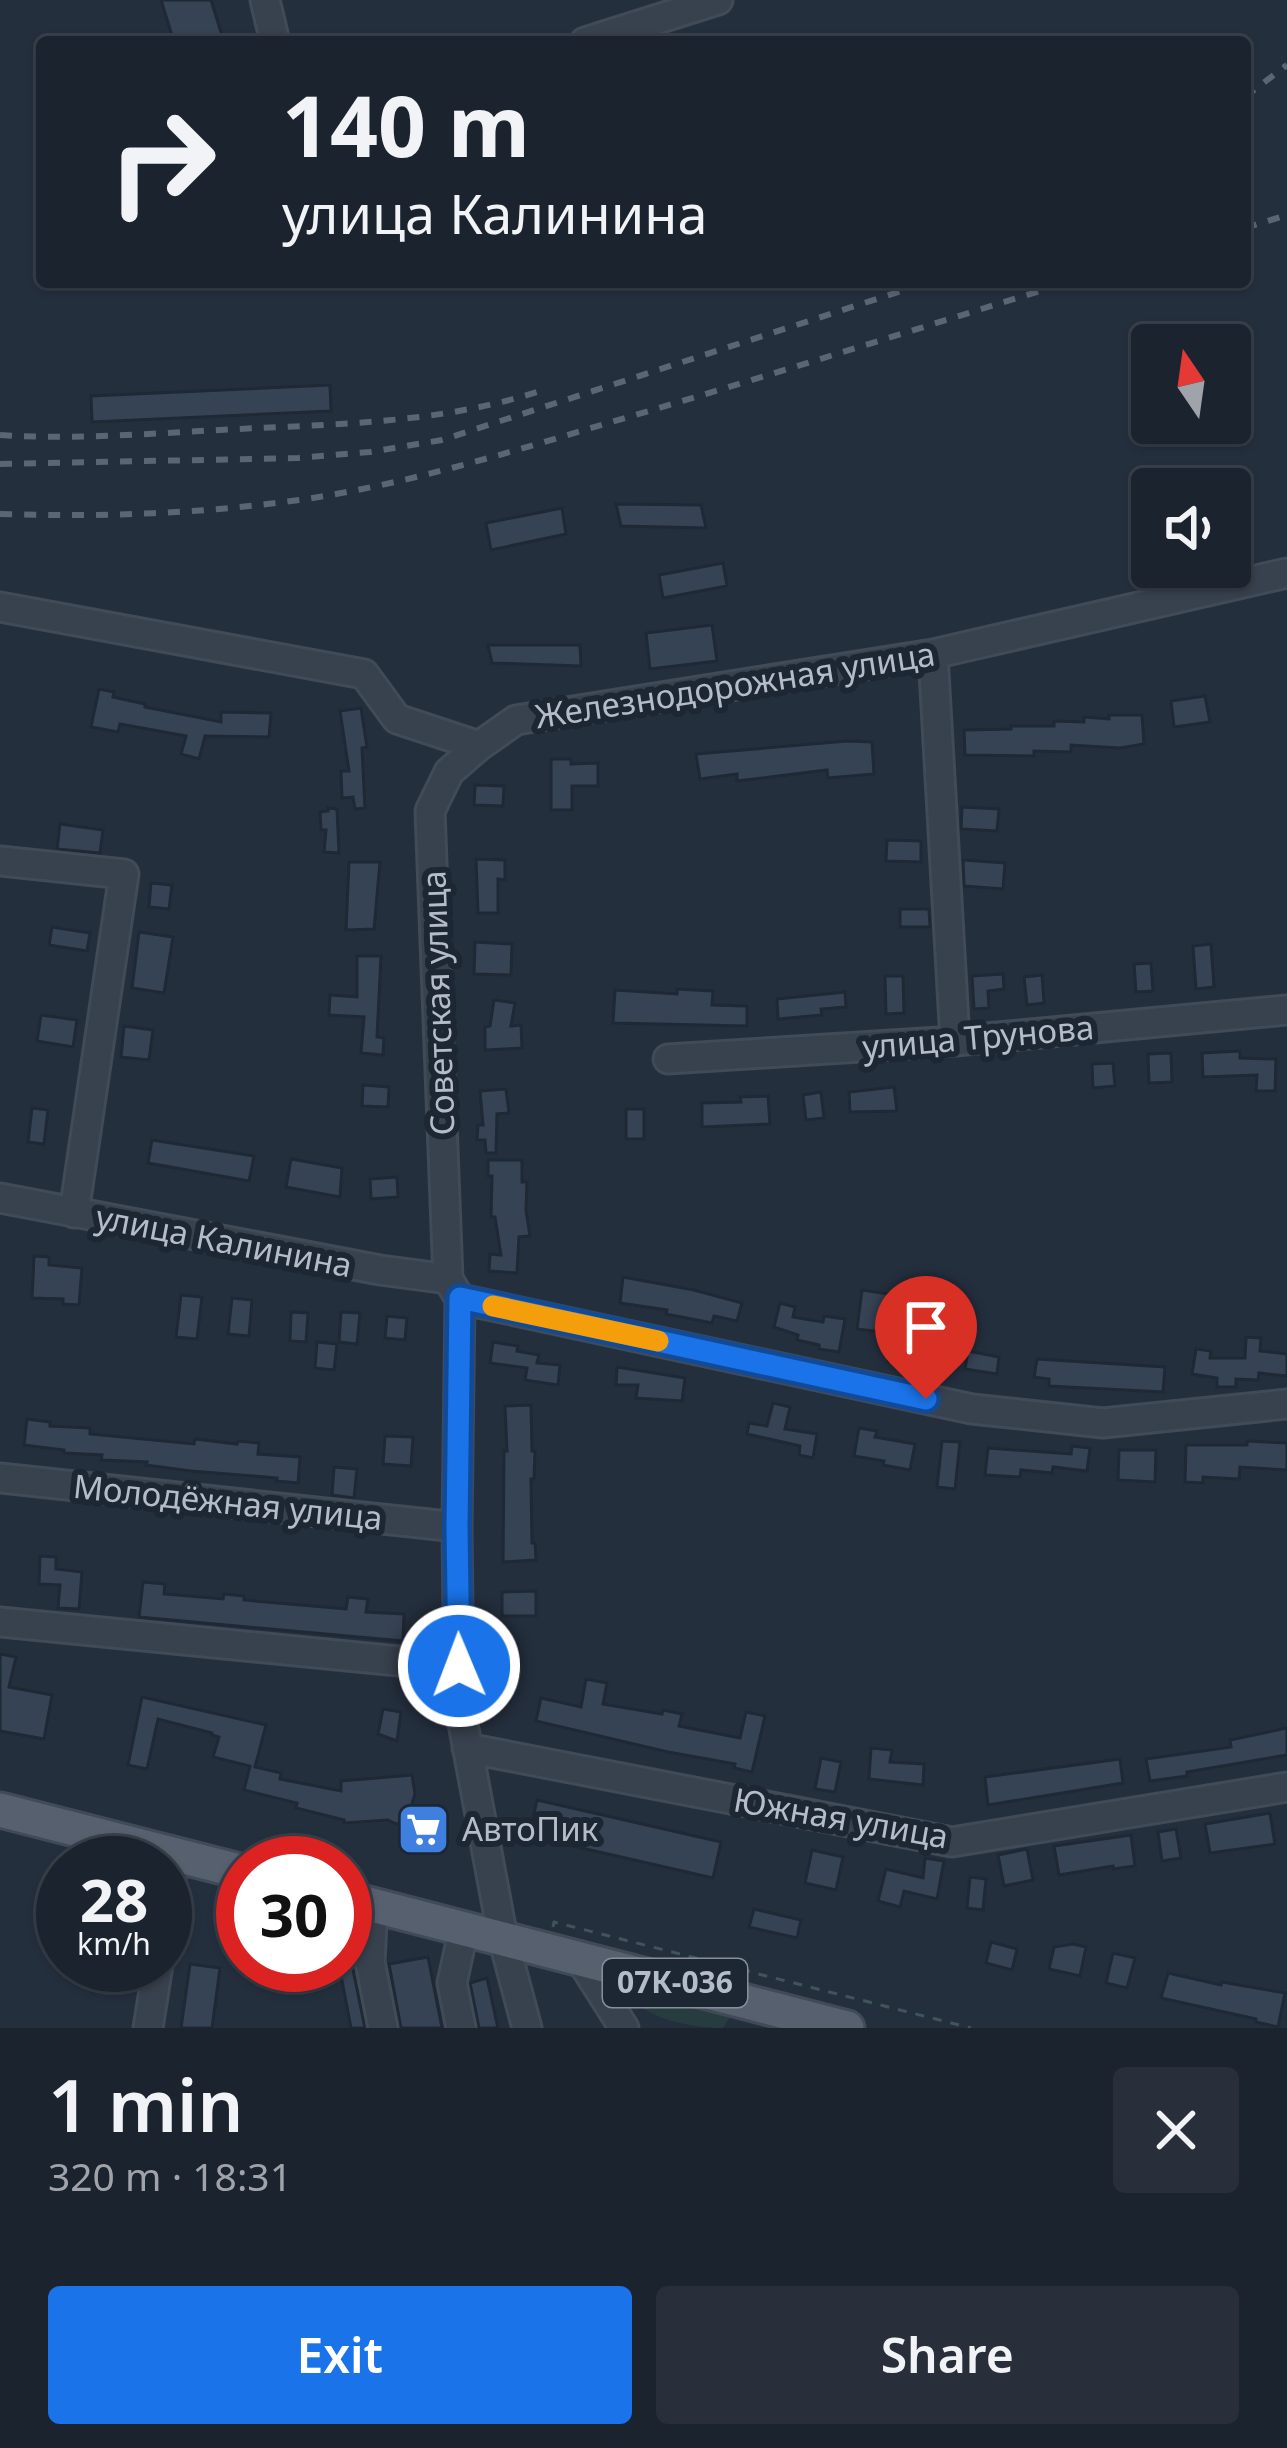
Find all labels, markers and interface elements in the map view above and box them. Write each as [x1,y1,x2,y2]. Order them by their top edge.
text: 140 m [282,67,530,182]
icon: right [84,84,240,240]
text: улица Калинина [282,176,707,250]
north arrow [1131,324,1251,444]
map controls [1131,324,1251,588]
button: sound [1131,468,1251,588]
street label: Железнодорожная улица [532,631,938,738]
street label: Советская улица [410,870,465,1136]
street label: улица Трунова [860,1004,1096,1069]
street label: улица Калинина [92,1194,356,1287]
pin [875,1276,977,1399]
icon: arrive [893,1294,959,1360]
street label: Молодёжная улица [71,1463,385,1540]
position arrow [396,1603,522,1729]
street label: Южная улица [730,1776,952,1859]
supermarket icon: АвтоПик [395,1801,451,1857]
place label: АвтоПик [462,1806,599,1851]
speed limit sign: 30 [216,1836,372,1992]
text: 28 [80,1858,148,1940]
text: km/h [77,1923,151,1964]
road number: 07К-036 [603,1959,747,2007]
text: 1 min [48,2055,243,2153]
button: close [1113,2067,1239,2193]
text: 320 m · 18:31 [48,2149,292,2202]
button: Exit [48,2286,632,2424]
button: Share [656,2286,1239,2424]

